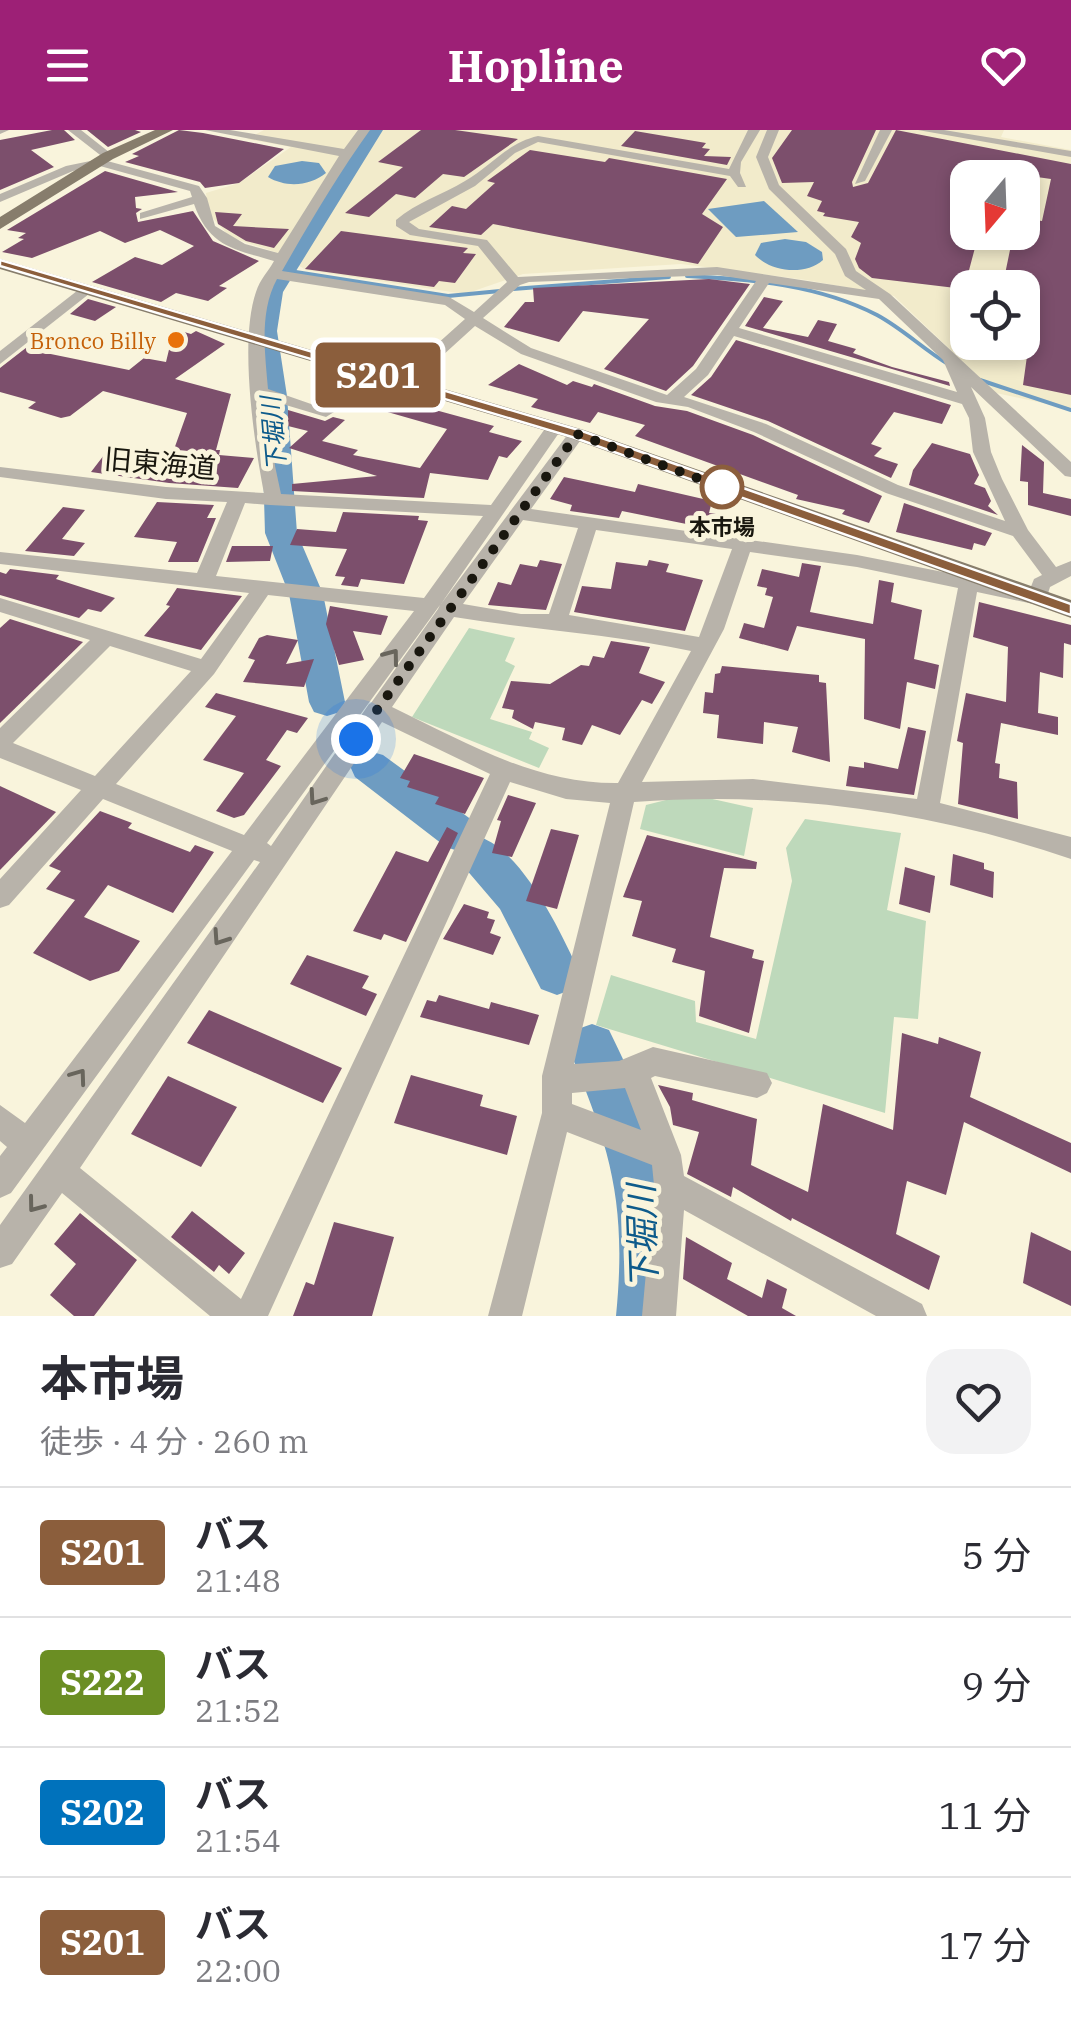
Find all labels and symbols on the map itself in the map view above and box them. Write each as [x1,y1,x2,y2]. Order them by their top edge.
north arrow [950,160,1040,250]
place label: Bronco Billy [30,326,156,355]
marker: Bronco Billy [165,329,187,351]
line badge: S201 [308,342,448,408]
water label: 下堀川 [253,392,293,473]
street label: 旧東海道 [103,440,217,486]
marker: 本市場 [701,466,743,508]
place label: 本市場 [689,512,755,541]
one-way arrow [380,649,397,667]
your location [331,714,381,764]
one-way arrow [310,786,328,805]
one-way arrow [214,927,232,945]
one-way arrow [68,1069,85,1087]
water label: 下堀川 [617,1180,667,1290]
one-way arrow [29,1194,46,1212]

